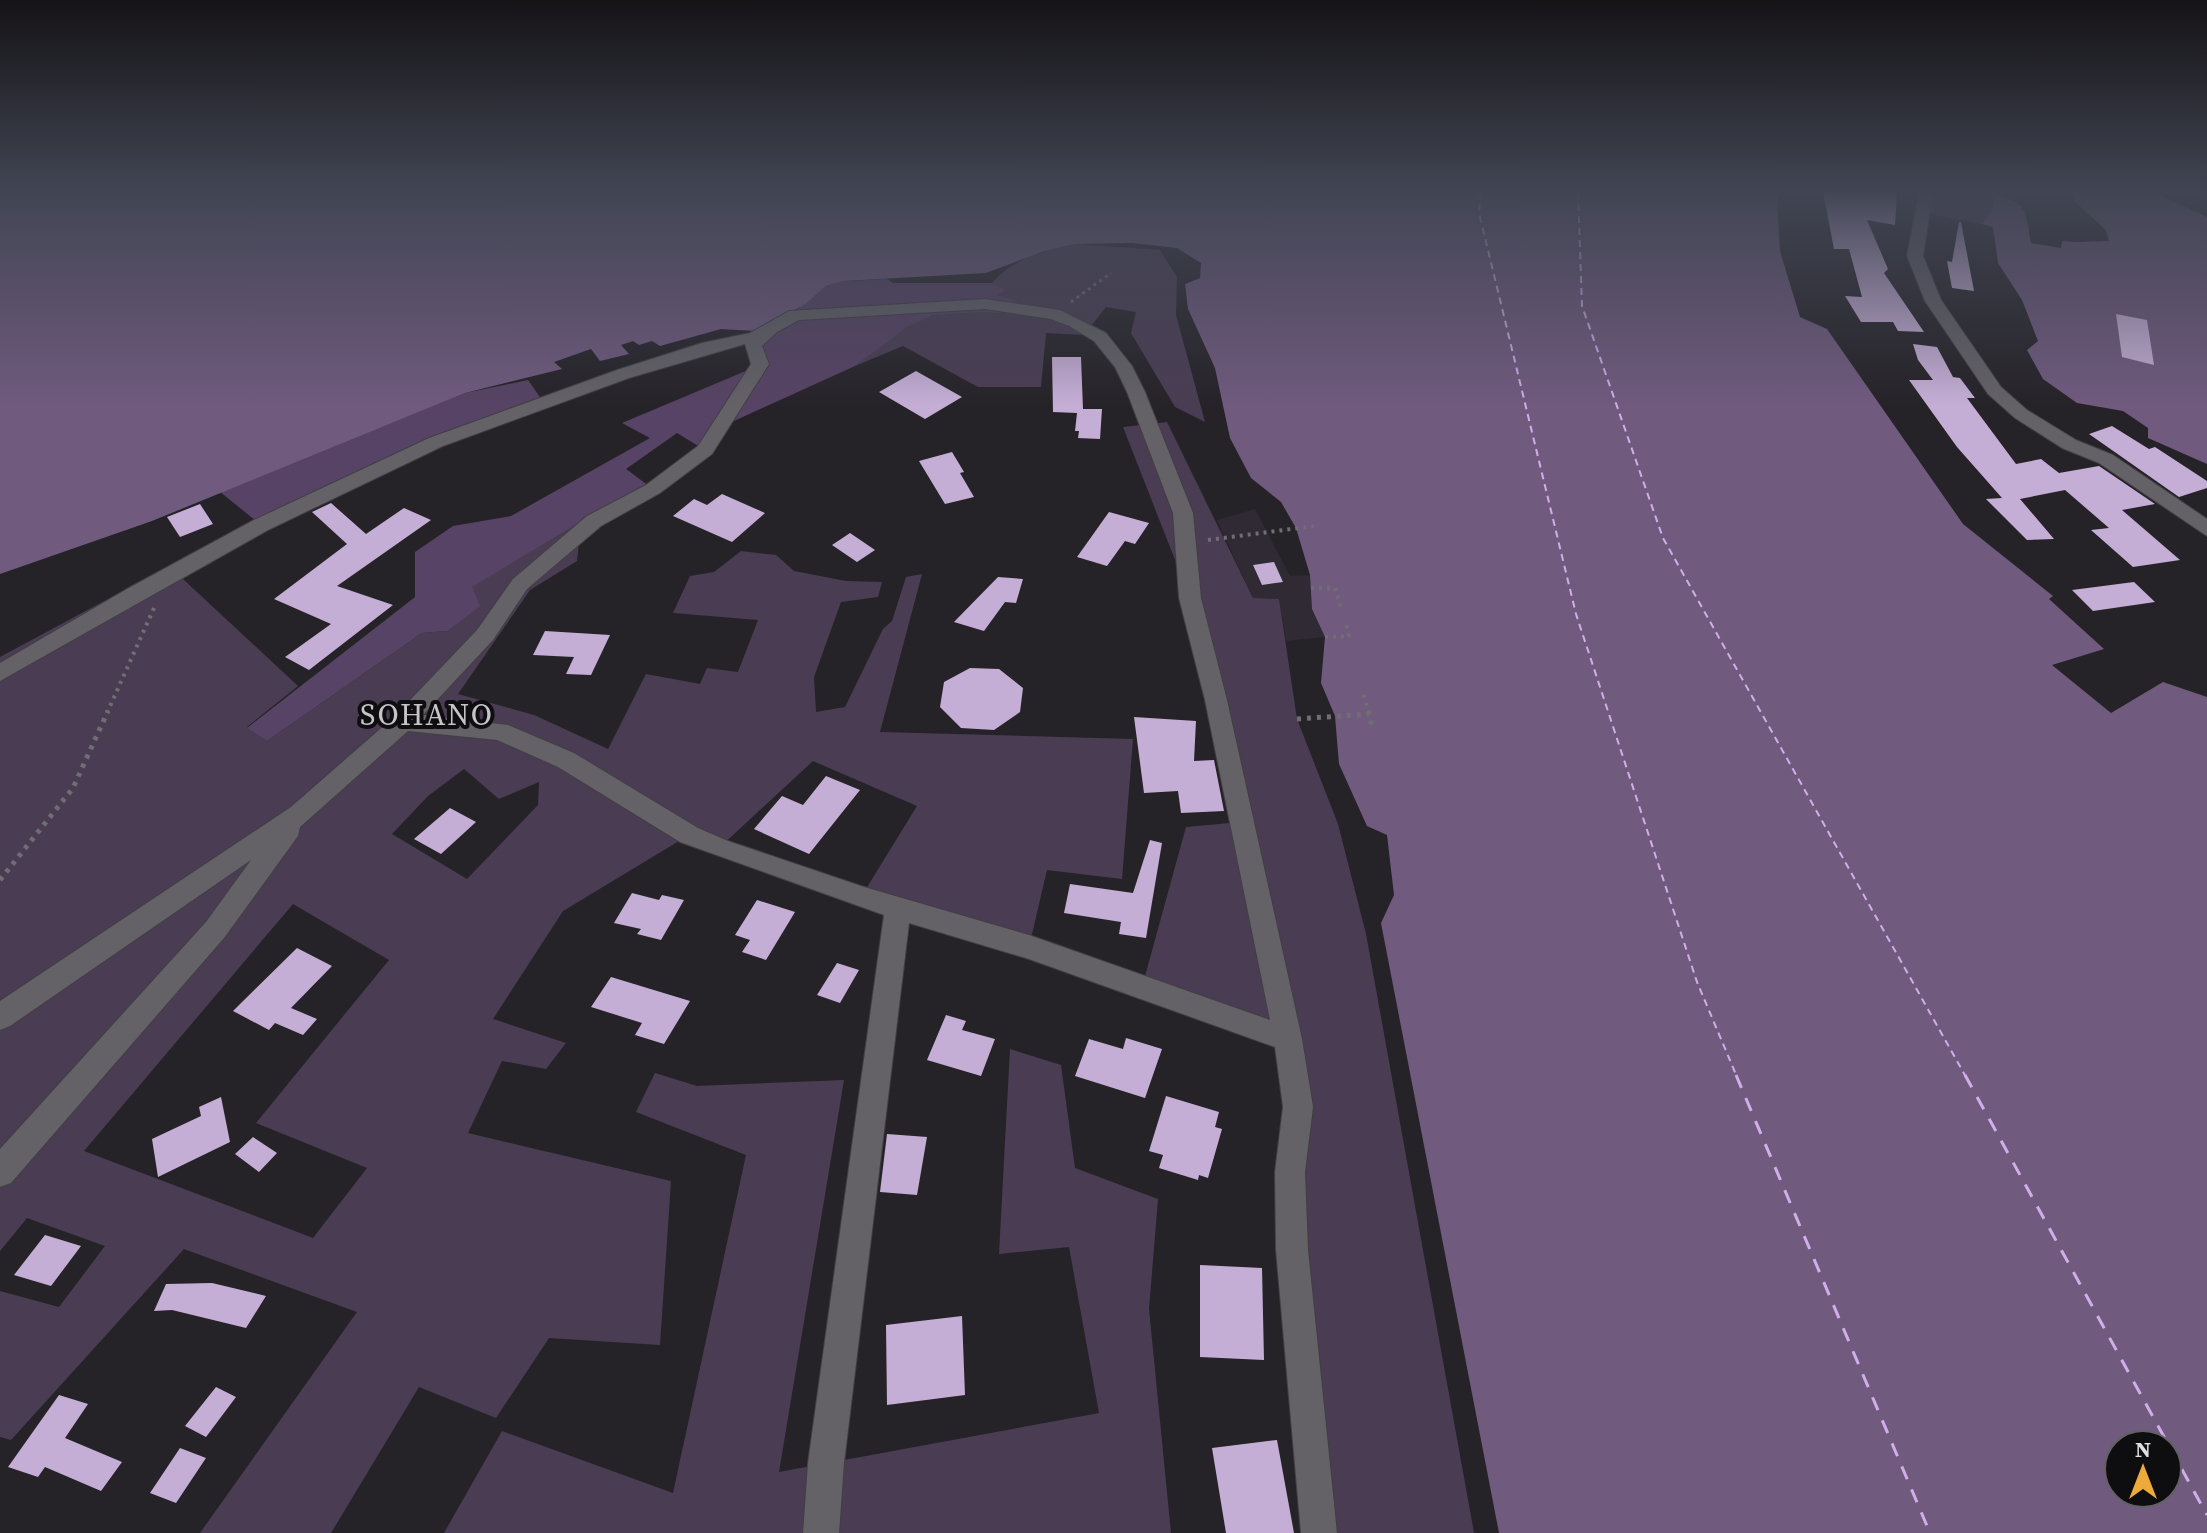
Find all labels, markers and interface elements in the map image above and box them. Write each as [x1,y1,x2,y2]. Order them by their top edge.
district label: SOHANO [360,694,494,735]
north arrow [2103,1429,2183,1509]
text: N [2135,1434,2151,1464]

